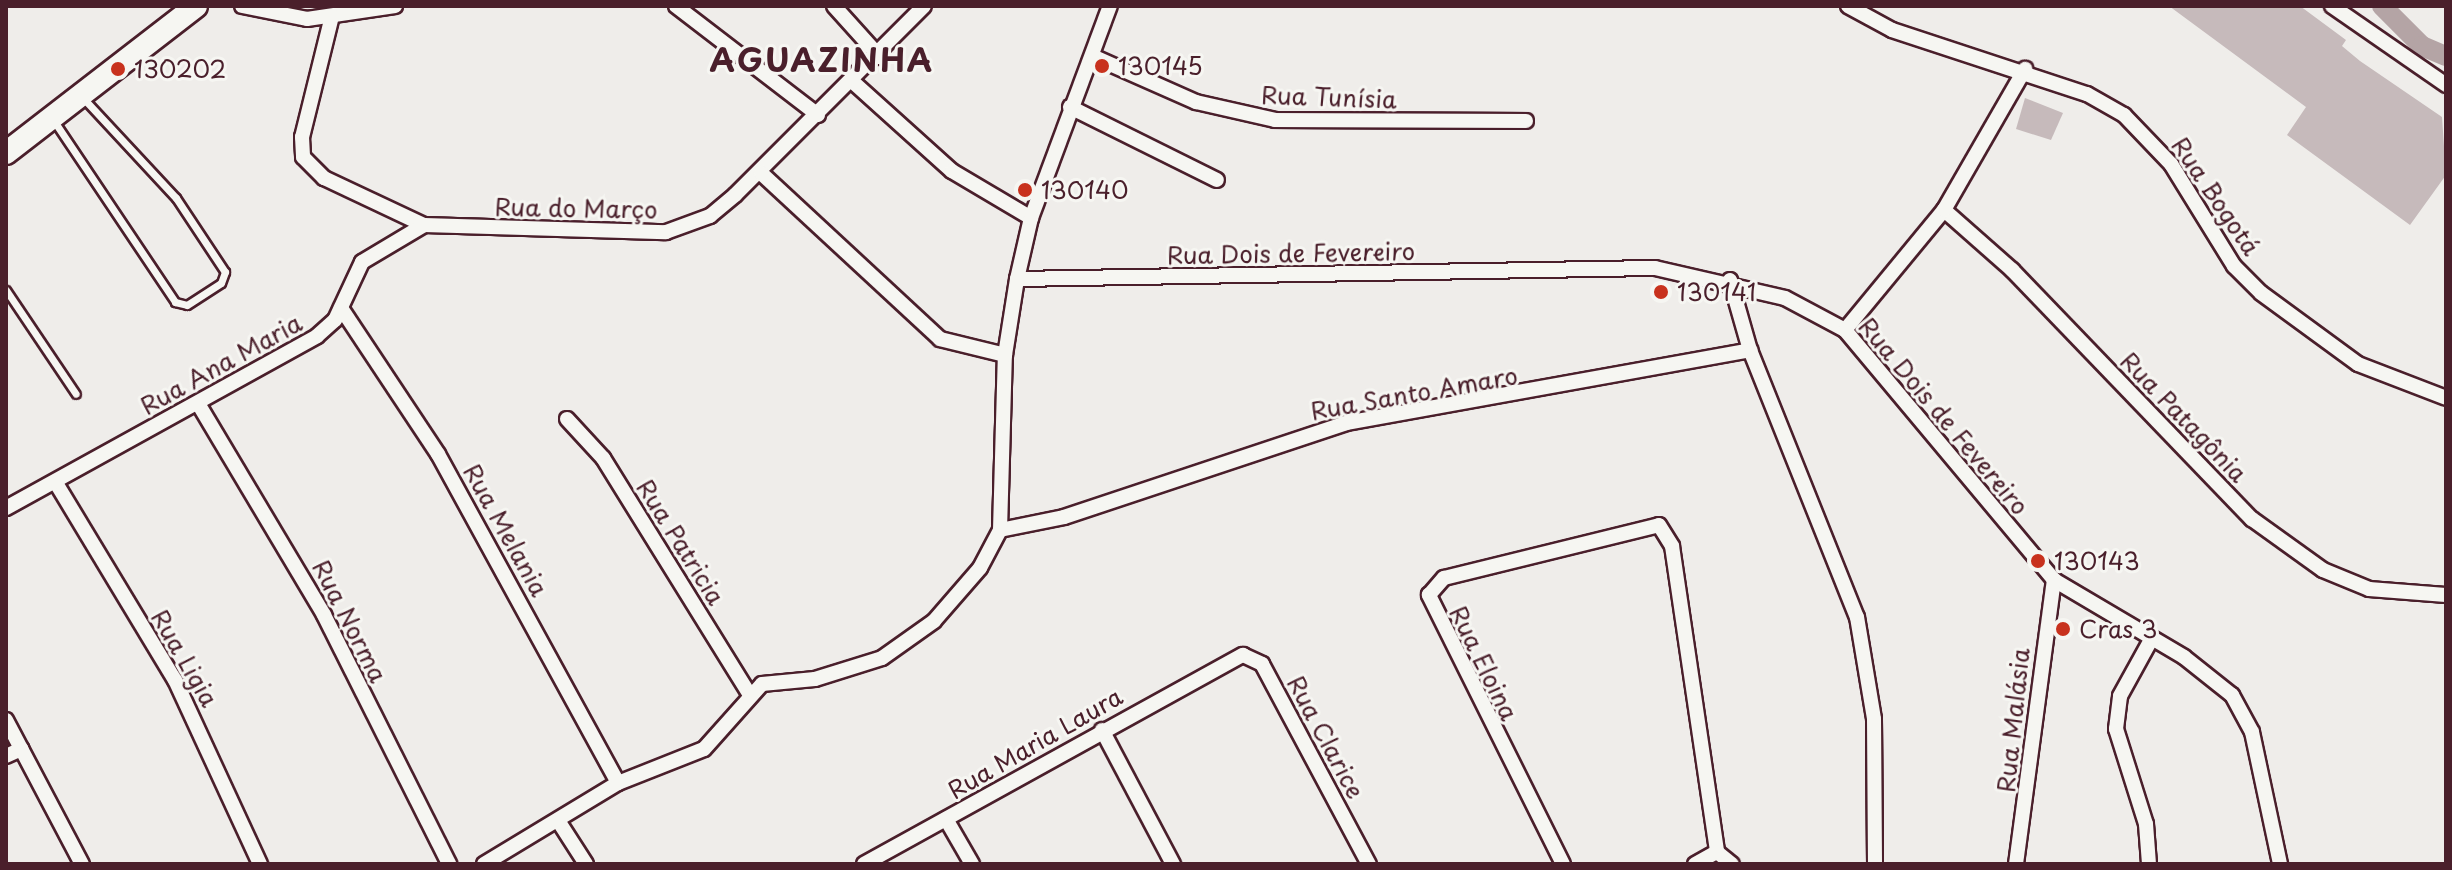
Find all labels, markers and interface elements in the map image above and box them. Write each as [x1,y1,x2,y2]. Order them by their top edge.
district label: AGUAZINHA [710,40,934,78]
place label: 130145 [1118,52,1203,80]
place label: 130202 [134,55,226,83]
marker: 130145 [1093,57,1111,75]
marker: 130202 [109,60,127,78]
street label: Rua Tunísia [1260,80,1398,114]
street label: Rua Bogotá [2166,131,2266,261]
place label: 130140 [1041,176,1129,204]
marker: 130140 [1016,181,1034,199]
street label: Rua do Março [494,192,658,224]
street label: Rua Dois de Fevereiro [1167,236,1415,270]
place label: 130141 [1677,278,1756,306]
marker: 130141 [1652,283,1670,301]
street label: Rua Ana Maria [136,308,306,420]
street label: Rua Dois de Fevereiro [1853,312,2035,520]
street label: Rua Patagônia [2115,346,2253,488]
street label: Rua Santo Amaro [1310,361,1518,425]
street label: Rua Melania [458,459,554,601]
street label: Rua Patricia [631,474,731,610]
place label: 130143 [2054,547,2140,575]
marker: 130143 [2029,552,2047,570]
street label: Rua Norma [307,555,393,687]
street label: Rua Eloina [1444,601,1524,725]
street label: Rua Ligia [146,604,224,712]
place label: Cras 3 [2079,615,2157,643]
marker: Cras 3 [2054,620,2072,638]
street label: Rua Malásia [1991,646,2035,794]
street label: Rua Clarice [1281,670,1371,804]
street label: Rua Maria Laura [942,681,1128,805]

